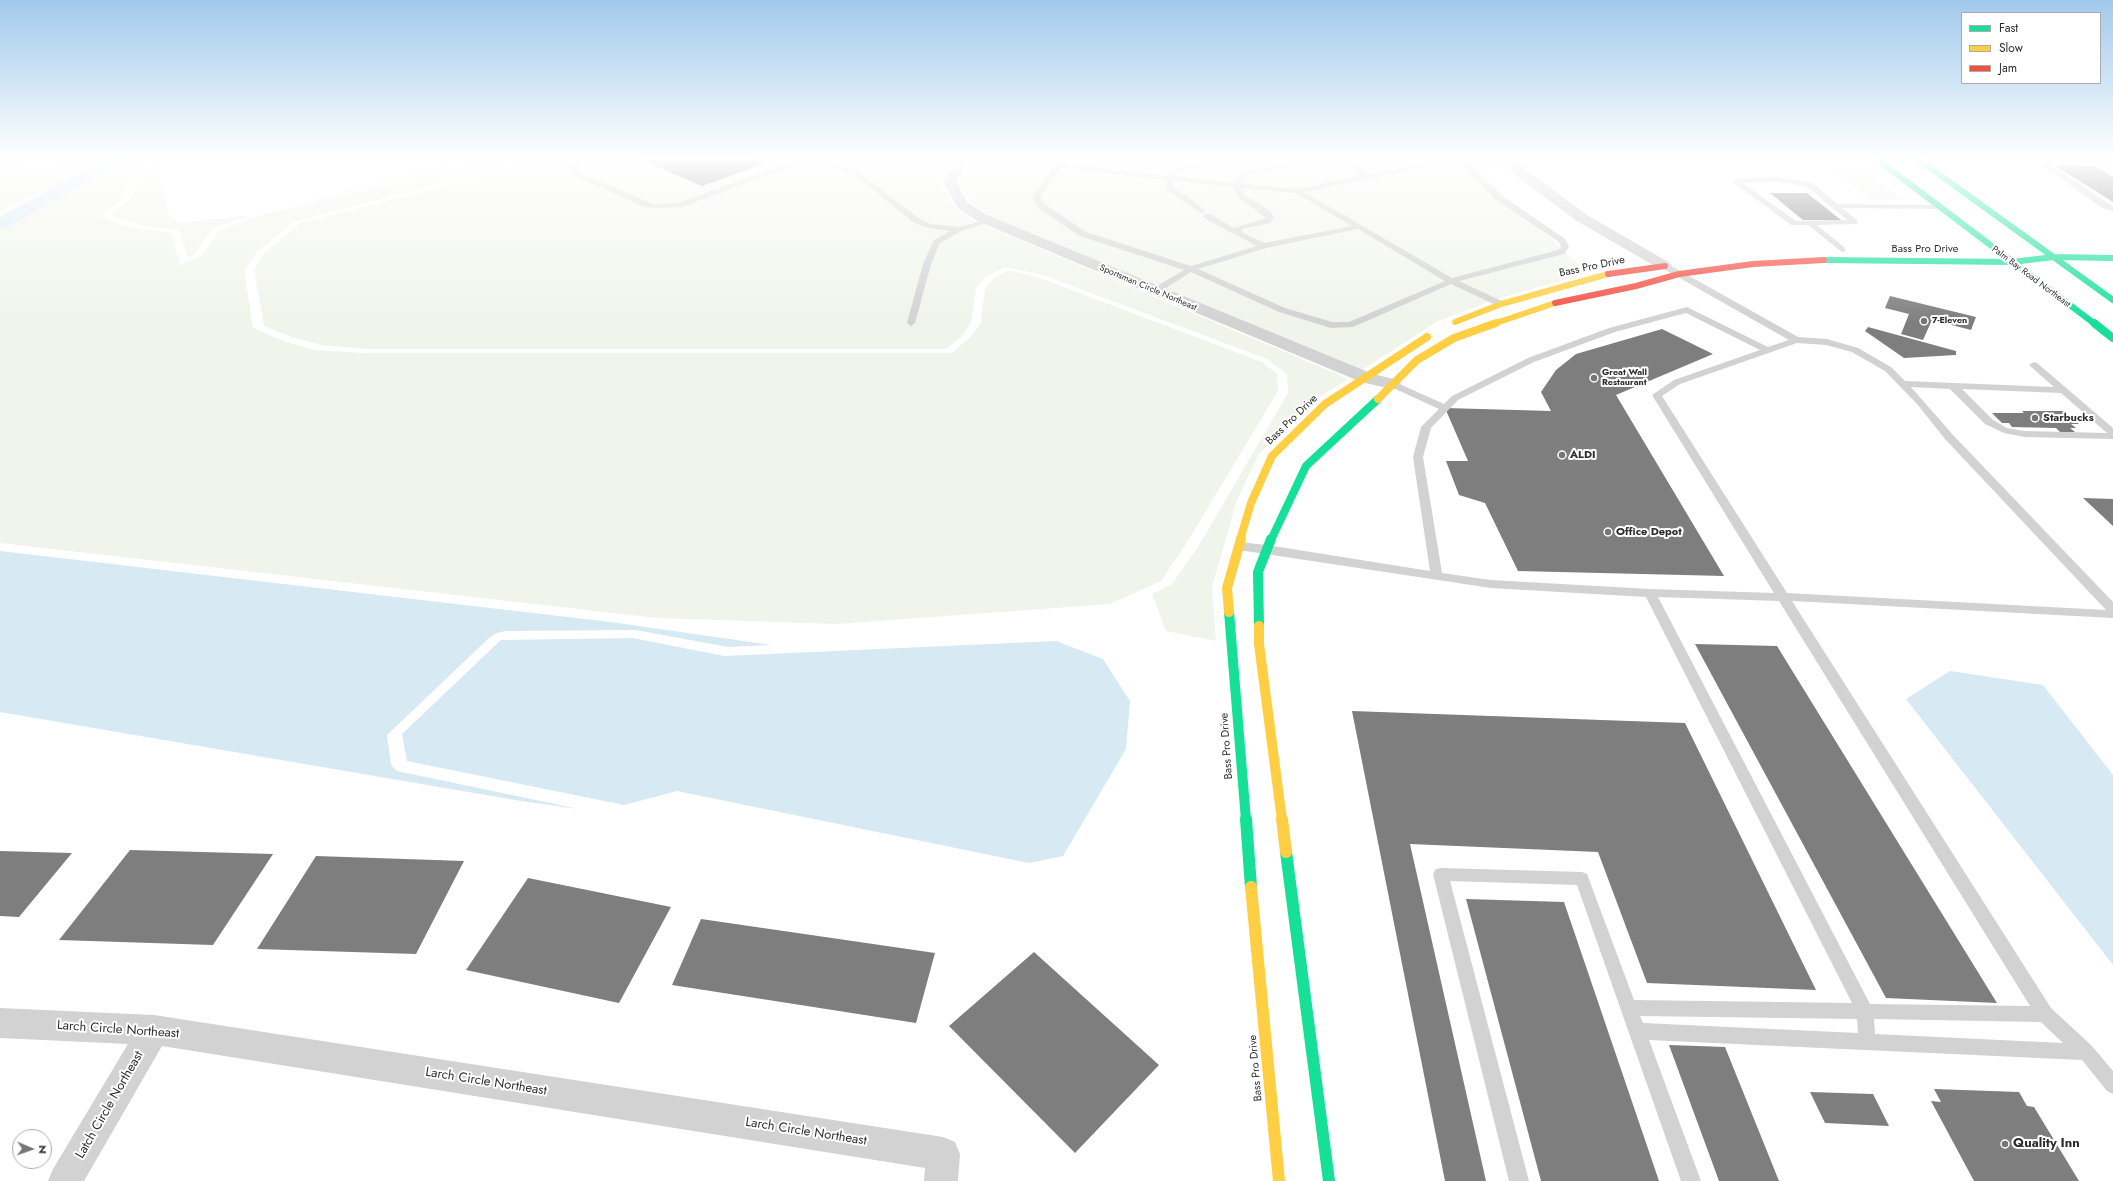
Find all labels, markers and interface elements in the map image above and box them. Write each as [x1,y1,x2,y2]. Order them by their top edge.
legend [1961,12,2101,84]
text: Fast [1999,19,2018,37]
text: Slow [1999,39,2023,57]
text: Jam [1999,59,2017,77]
street label: Bass Pro Drive [1892,242,1958,256]
street label: Palm Bay Road Northeast [1990,244,2072,310]
street label: Bass Pro Drive [1558,254,1626,280]
street label: Sportsman Circle Northeast [1098,263,1198,313]
marker: 7-Eleven [1919,316,1929,326]
place label: 7-Eleven [1932,316,1967,326]
place label: Great Wall Restaurant [1602,368,1647,389]
marker: Great Wall Restaurant [1589,373,1599,383]
street label: Bass Pro Drive [1263,392,1321,448]
place label: Starbucks [2043,411,2094,425]
marker: Starbucks [2030,413,2040,423]
place label: ALDI [1570,448,1595,462]
marker: ALDI [1557,450,1567,460]
place label: Office Depot [1616,525,1682,539]
marker: Office Depot [1603,527,1613,537]
street label: Bass Pro Drive [1218,712,1236,780]
street label: Larch Circle Northeast [56,1018,180,1042]
street label: Bass Pro Drive [1247,1034,1265,1102]
street label: Latch Circle Northeast [73,1049,147,1161]
street label: Larch Circle Northeast [424,1065,548,1099]
street label: Larch Circle Northeast [744,1115,868,1149]
north arrow [12,1129,52,1169]
place label: Quality Inn [2013,1136,2080,1152]
marker: Quality Inn [2000,1139,2010,1149]
text: N [35,1145,51,1154]

